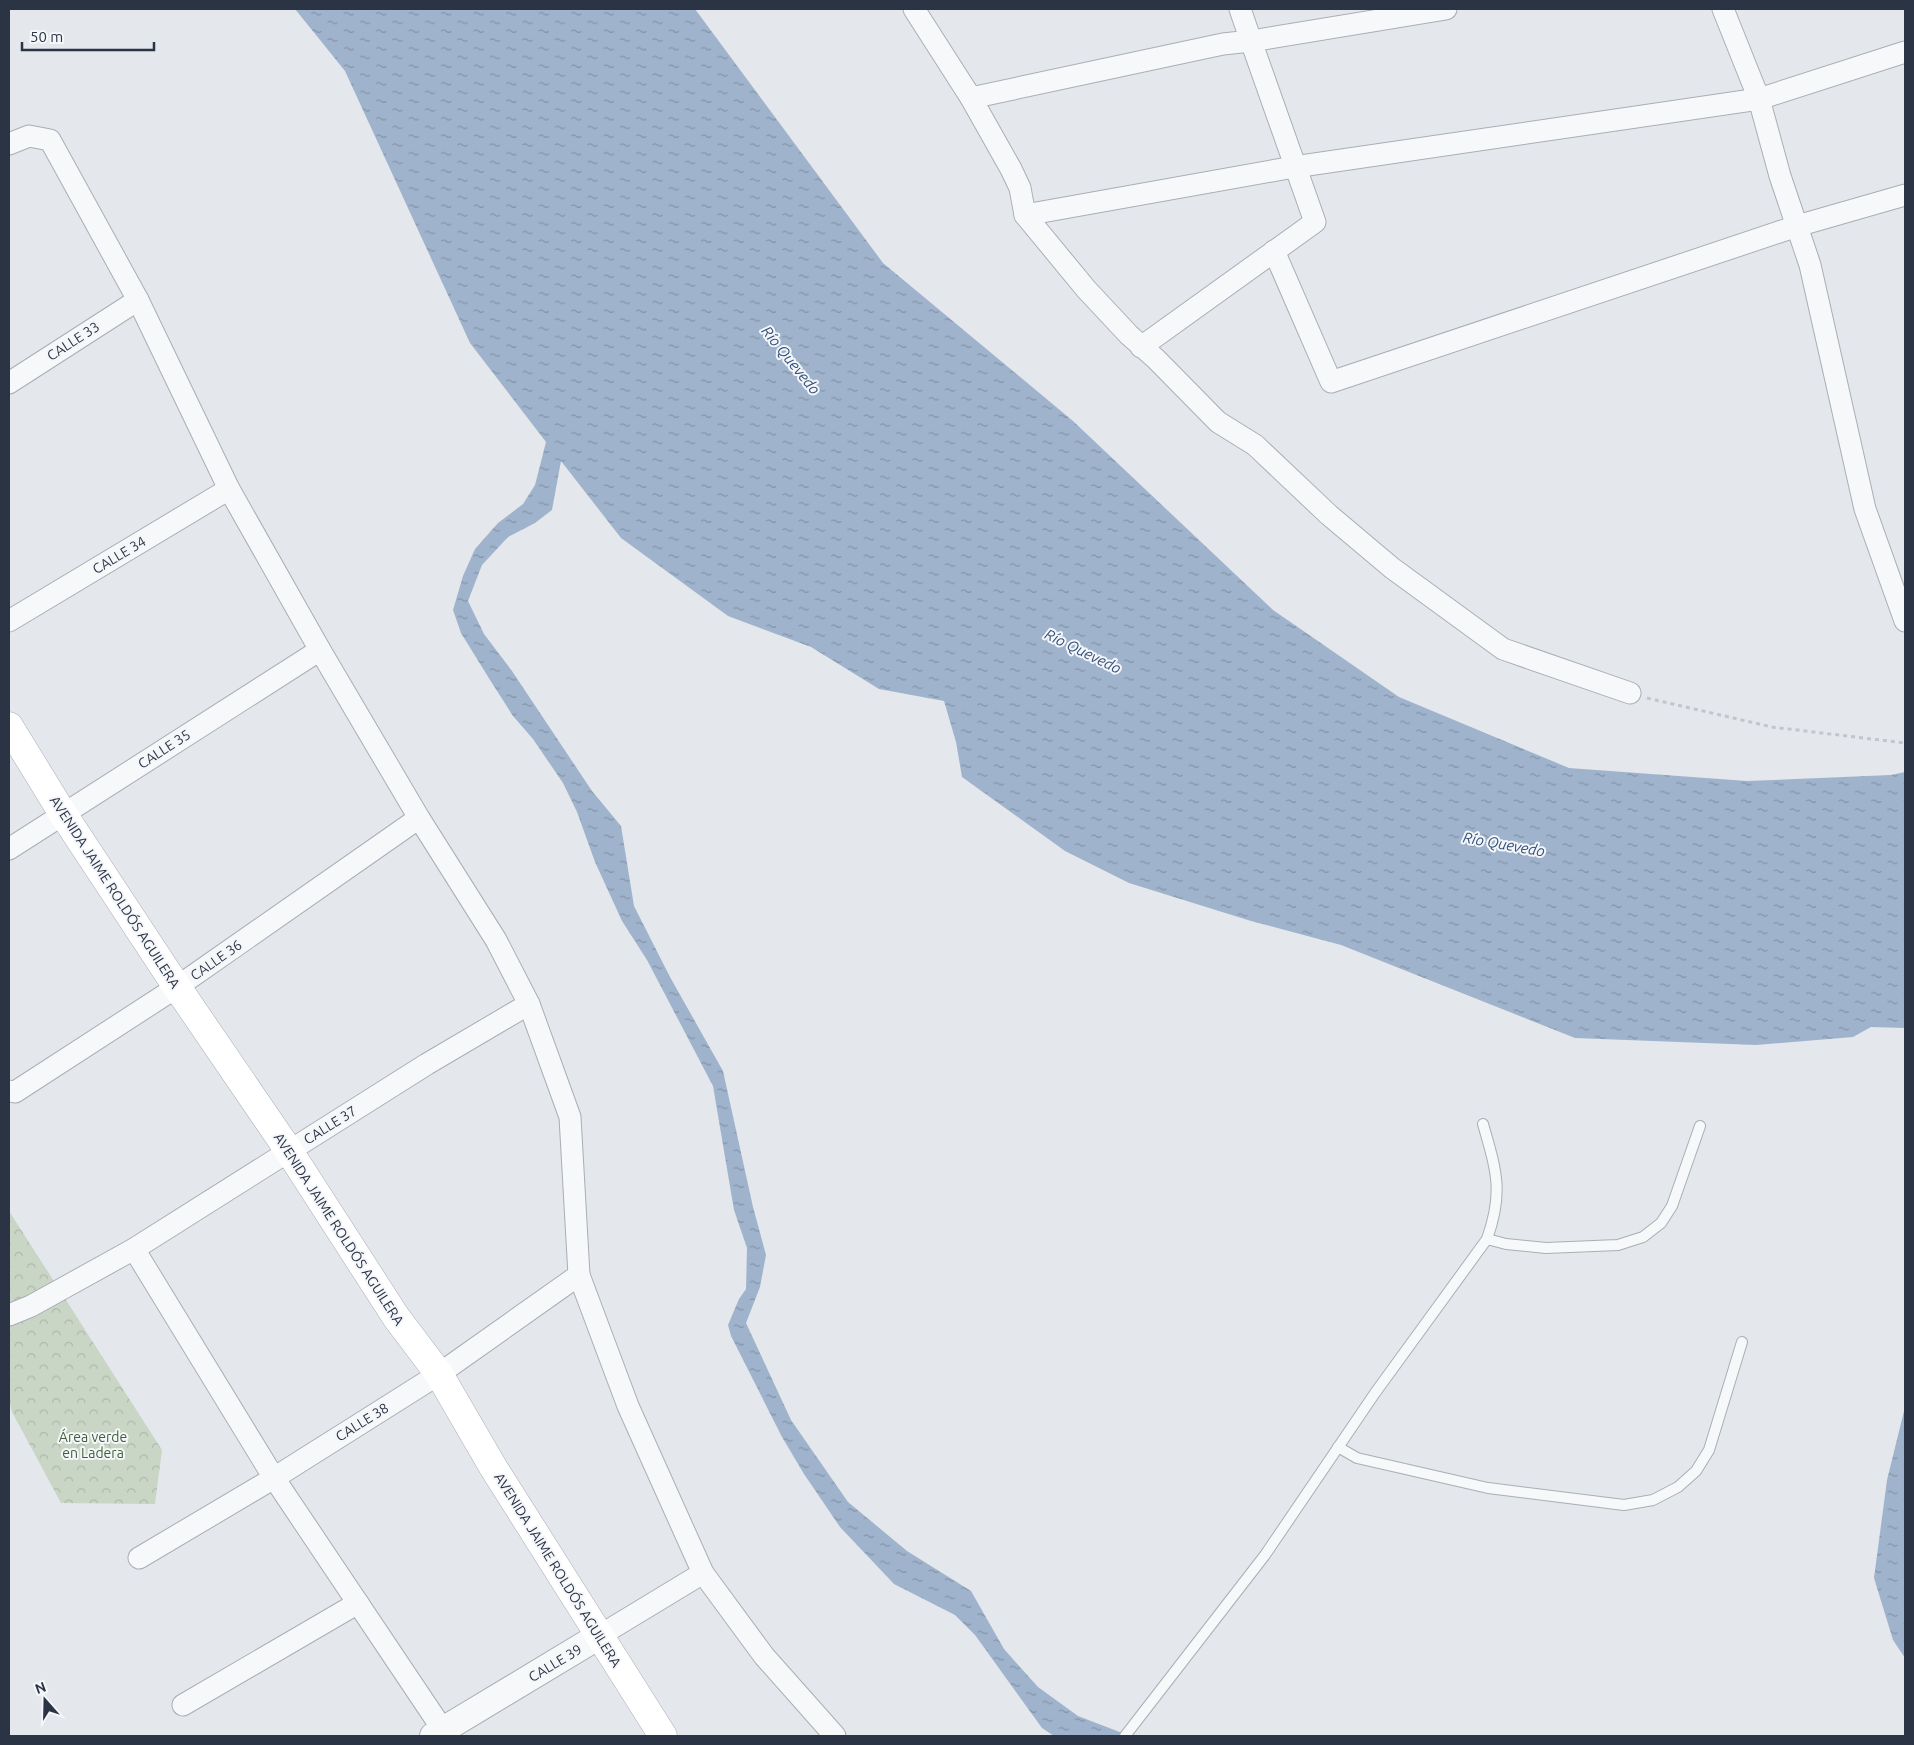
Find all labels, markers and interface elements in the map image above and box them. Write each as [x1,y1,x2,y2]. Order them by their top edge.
scale bar [22,20,155,52]
text: 50 m [30,28,63,45]
street label: CALLE 33 [44,318,102,364]
water label: Río Quevedo [758,323,824,398]
street label: CALLE 34 [90,533,149,577]
water label: Río Quevedo [1042,625,1124,678]
street label: CALLE 35 [135,726,193,772]
street label: AVENIDA JAIME ROLDÓS AGUILERA [47,792,184,991]
water label: Río Quevedo [1462,828,1546,861]
street label: CALLE 36 [187,936,245,984]
street label: CALLE 37 [301,1103,359,1147]
street label: AVENIDA JAIME ROLDÓS AGUILERA [271,1129,408,1328]
street label: CALLE 38 [333,1399,391,1444]
park label: Área verde en Ladera [59,1428,127,1461]
street label: AVENIDA JAIME ROLDÓS AGUILERA [491,1469,626,1670]
street label: CALLE 39 [526,1641,584,1685]
north arrow [20,1675,70,1725]
text: N [33,1678,48,1697]

